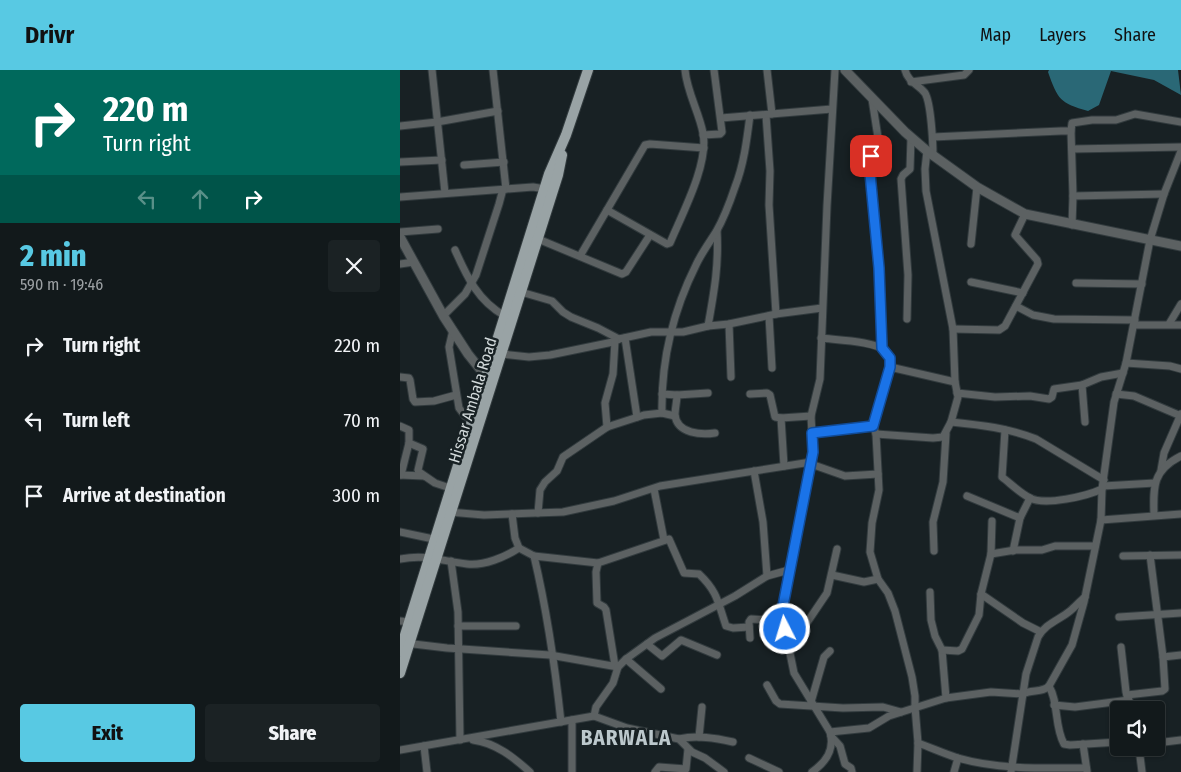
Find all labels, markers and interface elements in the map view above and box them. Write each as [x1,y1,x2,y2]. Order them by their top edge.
text: Drivr [25,21,74,49]
text: Map [980,24,1011,46]
text: Layers [1039,24,1086,46]
text: Share [1114,24,1156,46]
text: 220 m [103,88,189,130]
icon: right [20,90,85,155]
text: Turn right [103,130,191,157]
pin [850,135,892,177]
icon: arrive [857,142,885,170]
icon: left [133,185,161,213]
icon: ahead [186,185,214,213]
icon: right [239,185,267,213]
text: 2 min [20,238,86,274]
button: close [328,240,380,292]
text: 590 m · 19:46 [20,275,103,294]
icon: right [20,332,48,360]
text: Turn right [63,334,140,357]
text: 220 m [334,334,380,357]
street label: Hissar Ambala Road [444,335,501,465]
icon: left [20,407,48,435]
text: Turn left [63,409,130,432]
text: 70 m [344,409,380,432]
icon: arrive [20,482,48,510]
text: Arrive at destination [63,484,226,507]
text: 300 m [333,484,380,507]
position arrow [758,602,810,654]
map controls [1110,701,1165,756]
button: sound [1110,701,1165,756]
button: Exit [20,704,195,762]
button: Share [205,704,380,762]
district label: BARWALA [581,725,671,751]

